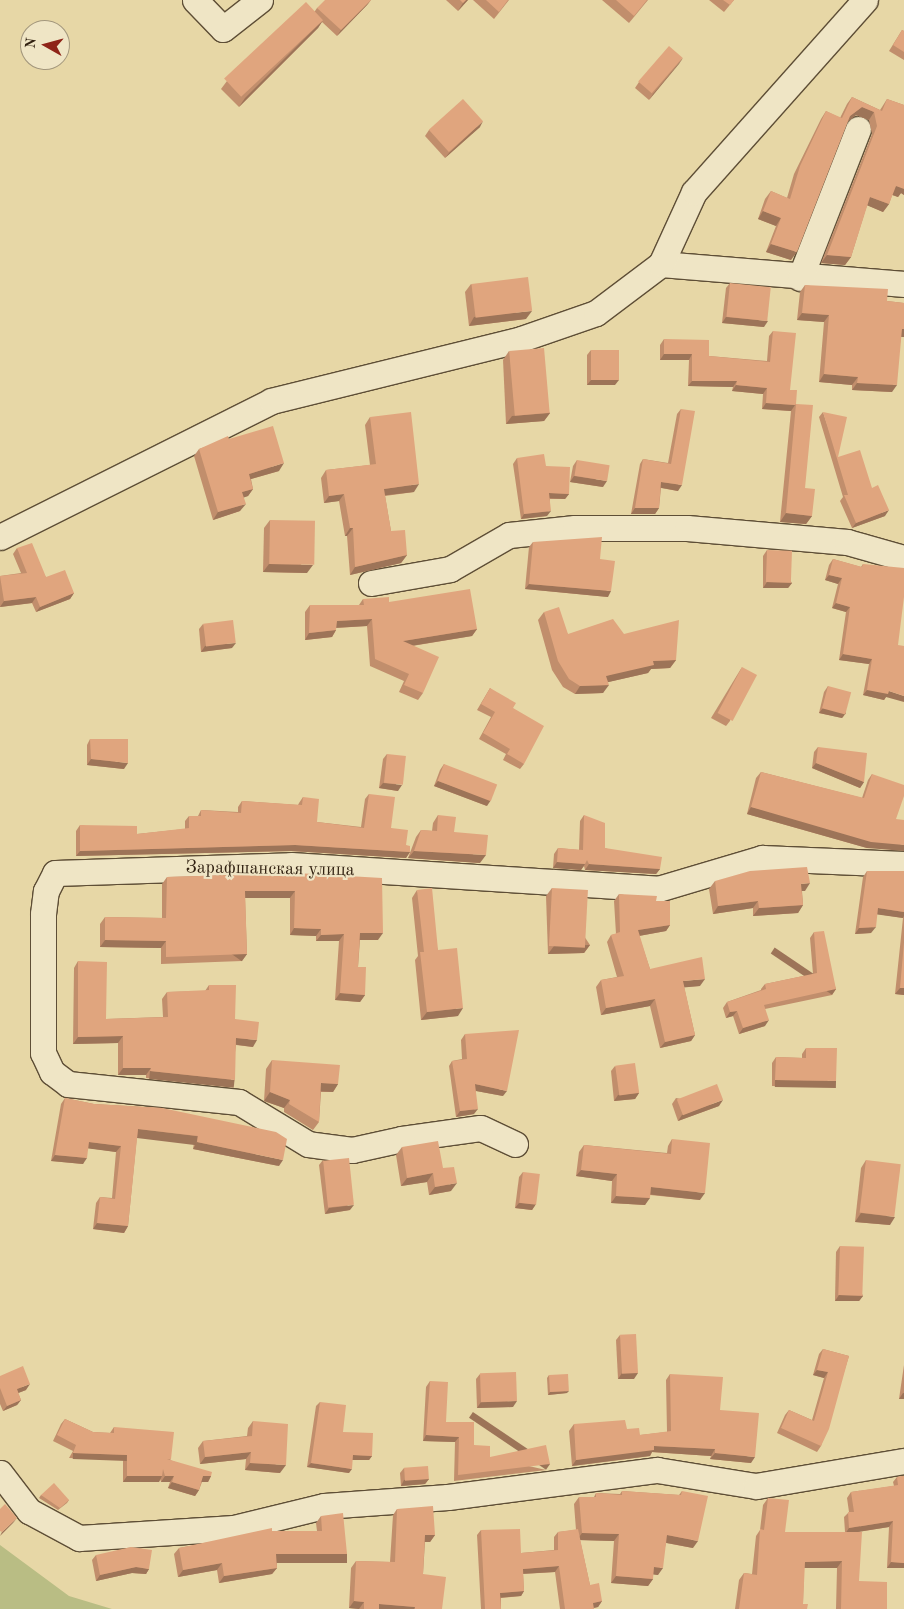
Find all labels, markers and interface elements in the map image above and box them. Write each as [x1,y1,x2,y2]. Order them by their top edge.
north arrow [20,20,70,70]
text: N [24,37,39,49]
street label: Зарафшанская улица [185,857,355,881]

